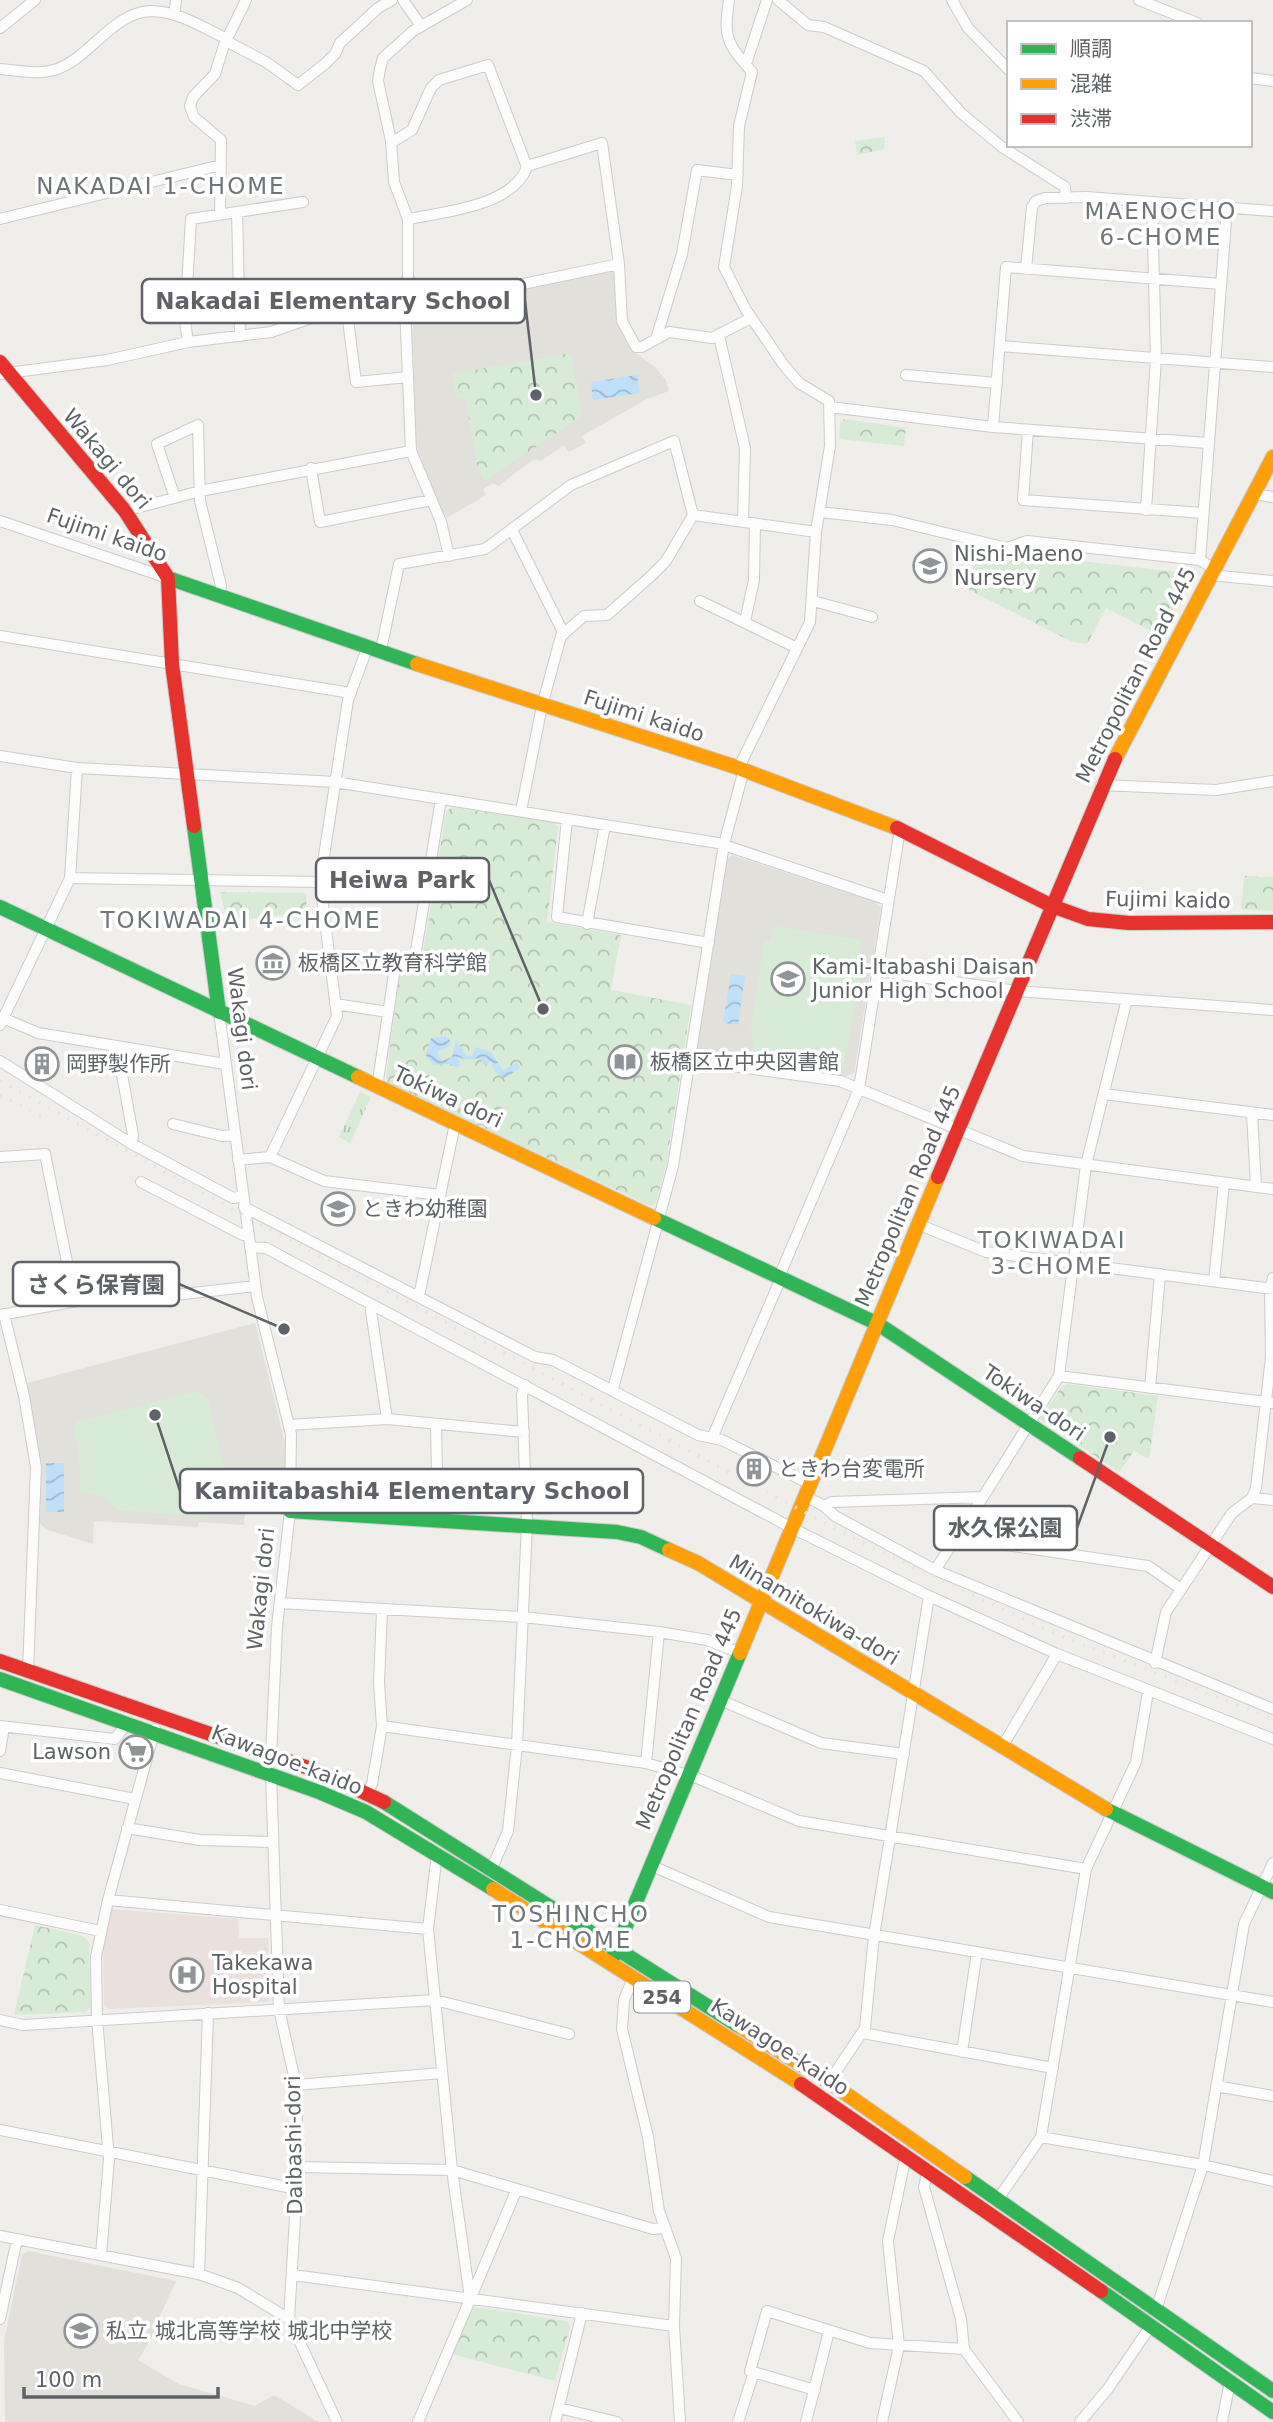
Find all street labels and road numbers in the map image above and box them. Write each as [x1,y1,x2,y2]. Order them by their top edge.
street label: Wakagi dori [58,404,156,514]
street label: Fujimi kaido [44,503,170,567]
street label: Metropolitan Road 445 [1071,563,1201,787]
street label: Fujimi kaido [581,685,707,747]
street label: Fujimi kaido [1105,887,1231,913]
street label: Wakagi dori [223,966,261,1092]
street label: Tokiwa dori [389,1061,506,1133]
street label: Metropolitan Road 445 [850,1081,966,1311]
street label: Tokiwa-dori [977,1359,1090,1446]
street label: Wakagi dori [243,1526,279,1652]
street label: Minamitokiwa-dori [725,1550,903,1670]
street label: Metropolitan Road 445 [631,1604,747,1834]
street label: Kawagoe-kaido [208,1720,366,1800]
road number: 254 [634,1982,690,2012]
street label: Kawagoe-kaido [707,1993,853,2101]
street label: Daibashi-dori [281,2075,307,2215]

